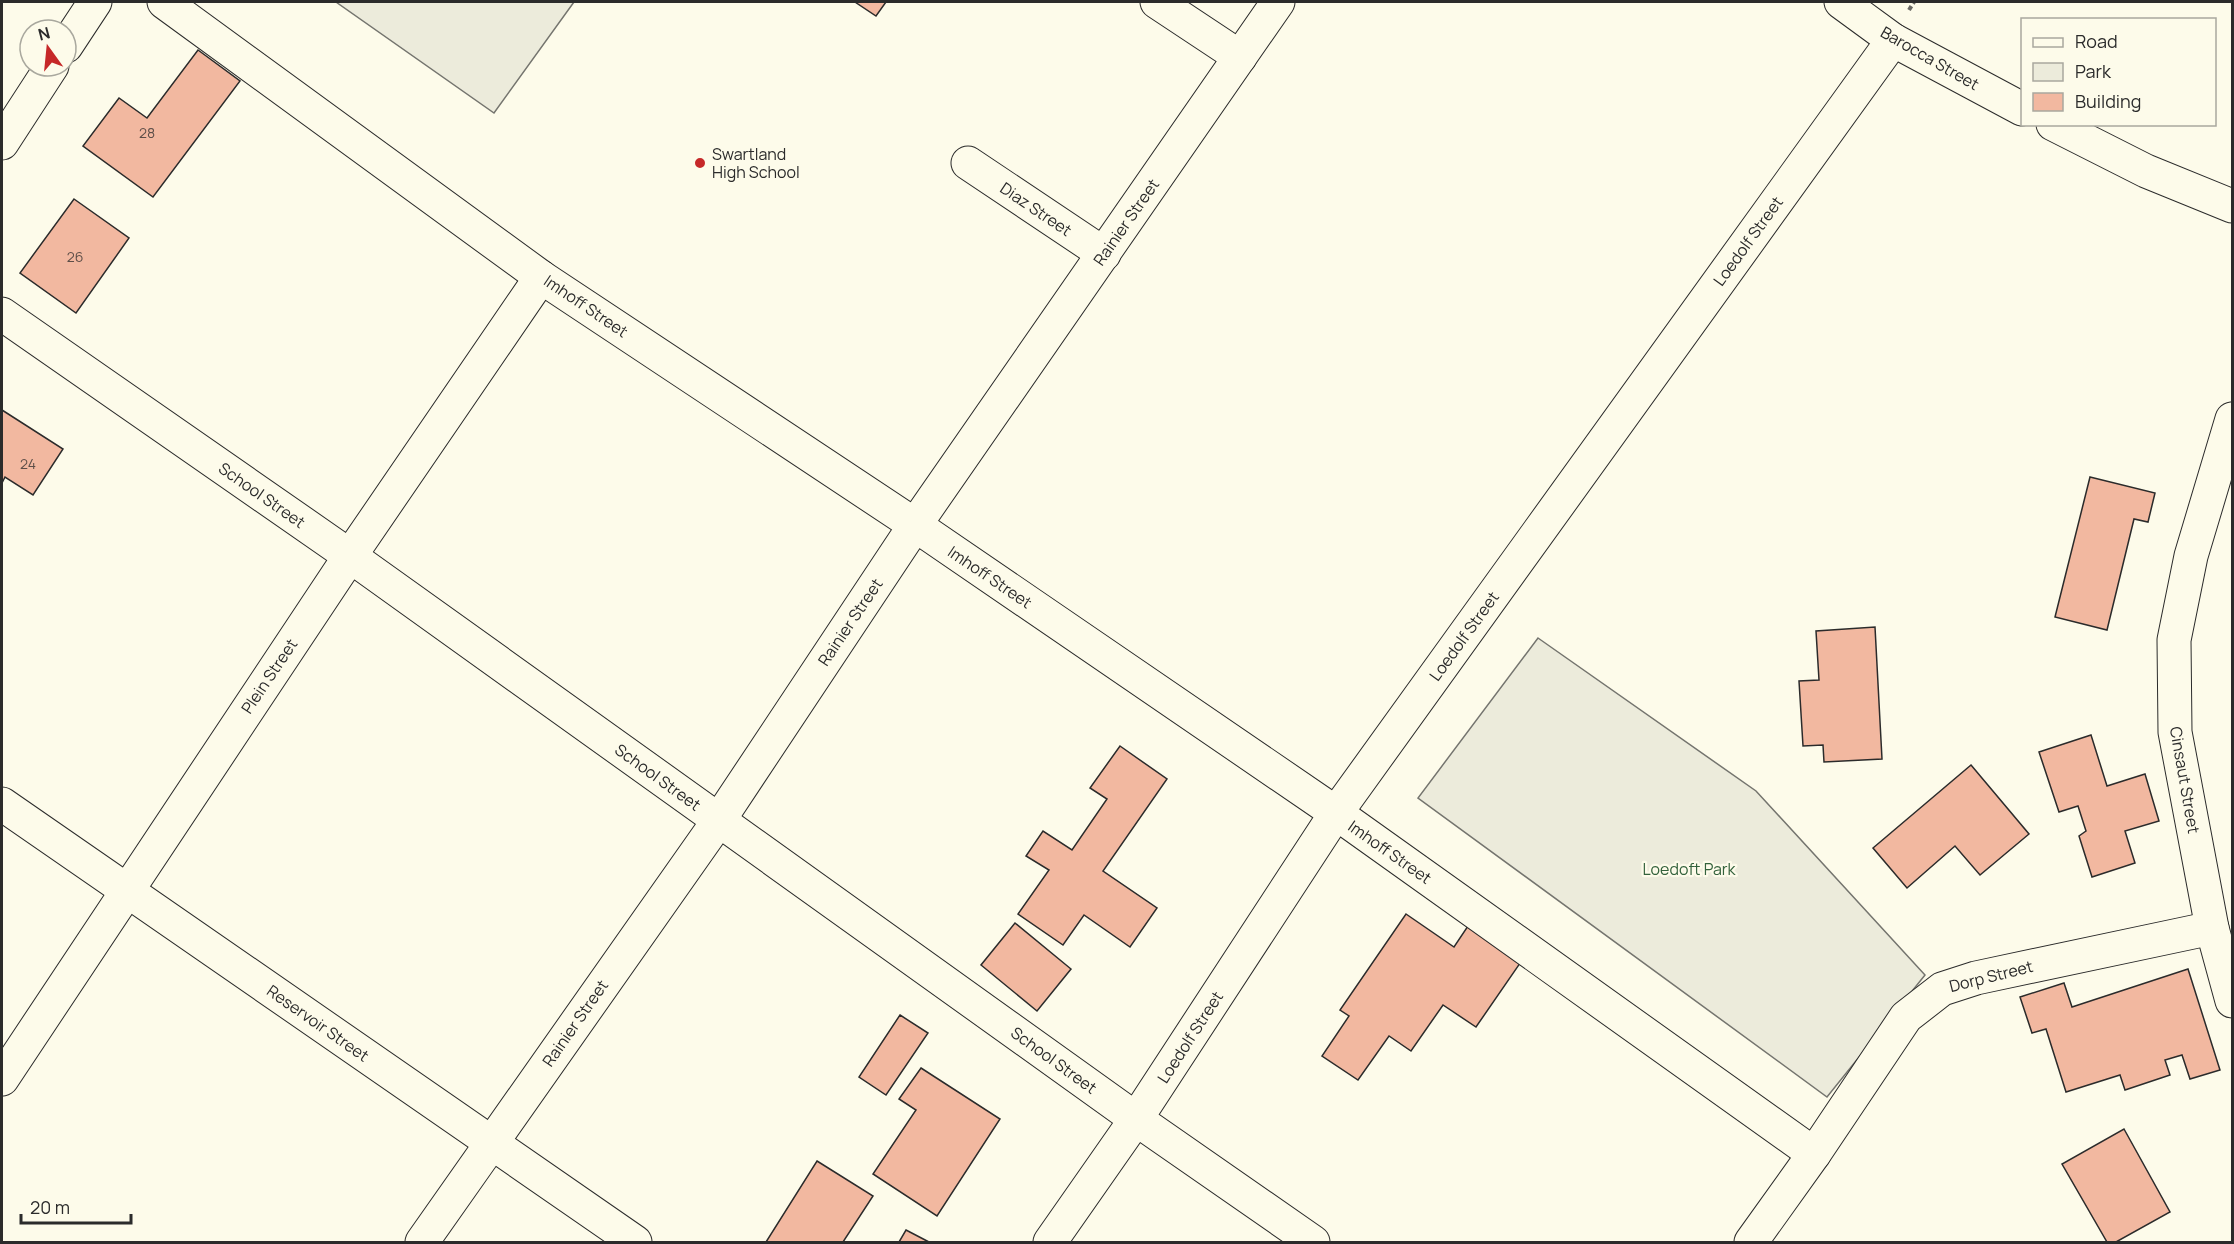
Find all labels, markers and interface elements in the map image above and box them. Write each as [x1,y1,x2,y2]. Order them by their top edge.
north arrow [18,18,78,78]
legend [2021,18,2216,126]
text: N [36,21,53,46]
street label: Barocca Street [1877,21,1983,95]
text: Road [2075,29,2118,53]
text: Park [2075,59,2112,83]
text: Building [2075,89,2141,113]
house number: 28 [139,123,155,142]
place label: Swartland High School [712,143,800,183]
marker: Swartland High School [693,156,707,170]
street label: Rainier Street [1088,174,1164,270]
street label: Diaz Street [996,177,1076,241]
street label: Loedolf Street [1708,192,1788,290]
house number: 26 [67,247,83,266]
street label: Imhoff Street [540,270,632,342]
house number: 24 [20,454,36,473]
street label: School Street [214,457,310,533]
street label: Imhoff Street [944,541,1036,613]
street label: Rainier Street [813,574,887,670]
street label: Loedolf Street [1424,587,1504,685]
street label: Plein Street [236,634,302,718]
street label: Cinsaut Street [2165,725,2205,835]
street label: School Street [611,738,705,816]
street label: Imhoff Street [1344,815,1436,889]
park label: Loedoft Park [1642,858,1737,880]
street label: Dorp Street [1947,955,2035,997]
street label: Rainier Street [537,975,613,1071]
street label: Reservoir Street [263,980,373,1066]
street label: Loedolf Street [1152,987,1228,1087]
street label: School Street [1007,1021,1101,1099]
scale bar [21,1187,130,1225]
text: 20 m [30,1195,70,1219]

